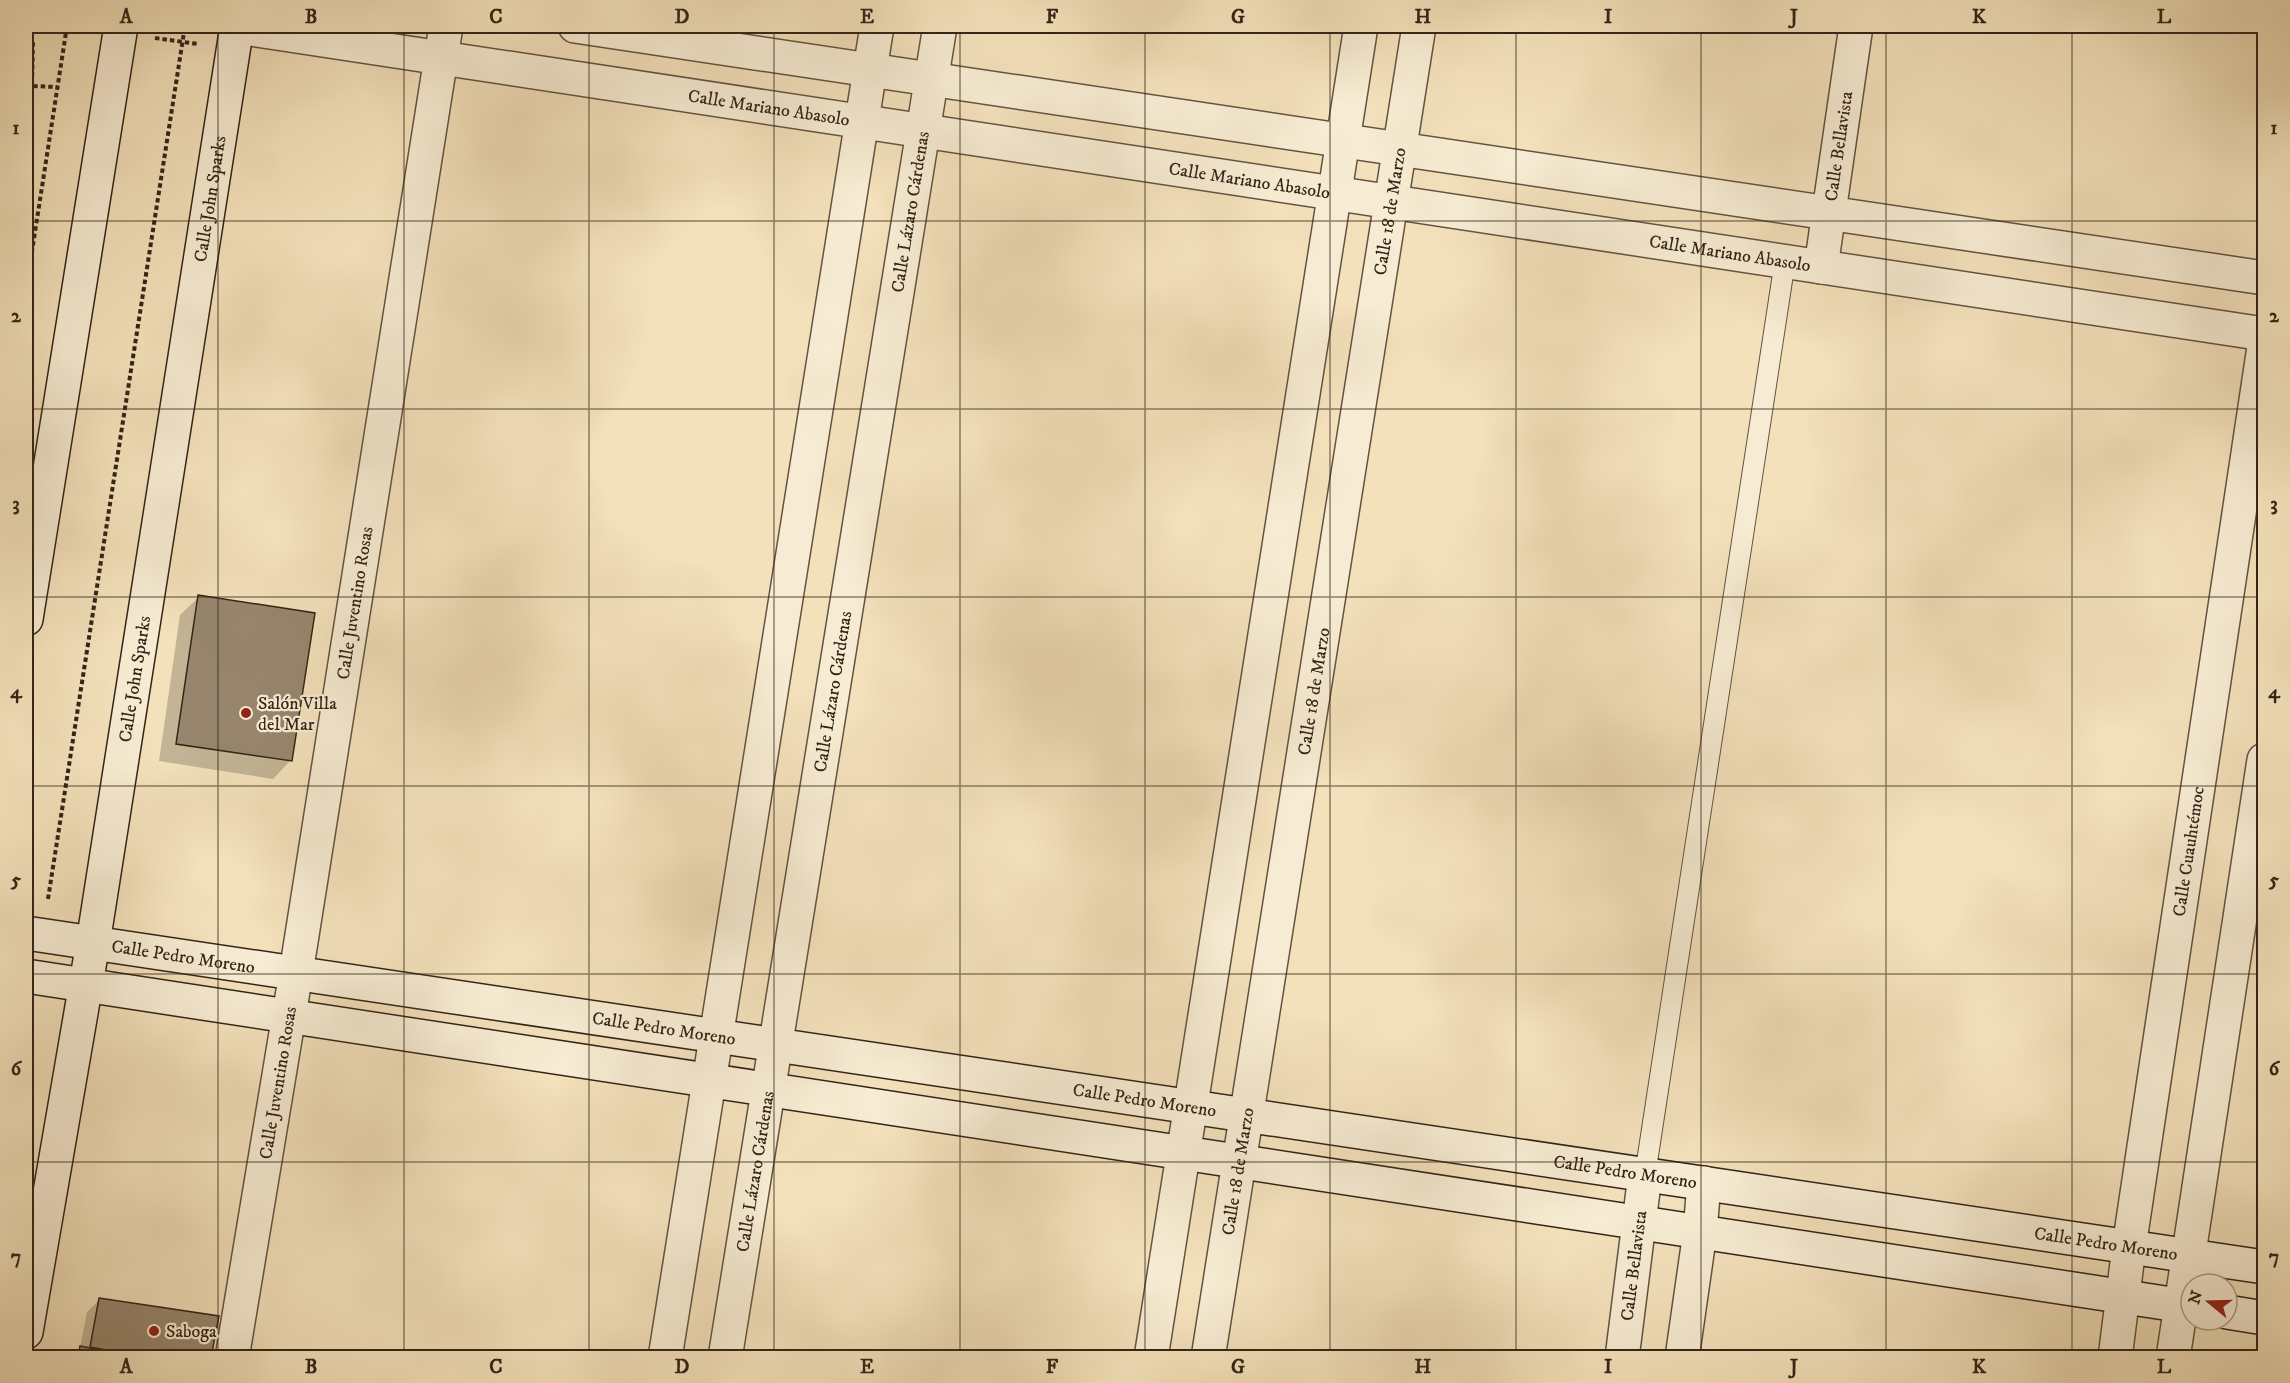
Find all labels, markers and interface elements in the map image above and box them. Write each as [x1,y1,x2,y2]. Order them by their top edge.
text: A [119,5,134,30]
text: B [305,5,317,30]
text: C [489,5,503,30]
text: D [675,5,690,30]
text: E [860,5,874,30]
text: F [1046,5,1059,30]
text: G [1231,5,1245,30]
text: H [1415,5,1432,30]
text: I [1604,5,1612,30]
text: J [1788,5,1798,30]
text: K [1972,5,1987,30]
text: L [2157,5,2172,30]
street label: Calle Mariano Abasolo [686,85,851,132]
street label: Calle Bellavista [1821,90,1858,203]
text: 1 [12,116,20,141]
text: 1 [2270,116,2278,141]
street label: Calle Lázaro Cárdenas [887,130,935,294]
street label: Calle John Sparks [190,134,232,264]
street label: Calle 18 de Marzo [1370,146,1412,277]
street label: Calle Mariano Abasolo [1167,158,1332,204]
street label: Calle Mariano Abasolo [1648,231,1812,277]
text: 2 [11,304,22,329]
text: 2 [2269,304,2280,329]
text: 3 [12,492,20,517]
text: 3 [2270,492,2278,517]
street label: Calle Juventino Rosas [333,525,379,681]
street label: Calle Lázaro Cárdenas [810,610,857,774]
street label: Calle John Sparks [115,614,156,744]
street label: Calle 18 de Marzo [1294,626,1336,757]
text: 4 [10,680,23,705]
text: 4 [2268,680,2281,705]
place label: Salón Villa del Mar [258,693,337,736]
marker: Salón Villa del Mar [239,706,253,720]
street label: Calle Cuauhtémoc [2169,785,2210,918]
text: 5 [10,868,21,893]
text: 5 [2268,868,2279,893]
street label: Calle Pedro Moreno [110,936,257,979]
street label: Calle Juventino Rosas [255,1005,302,1161]
street label: Calle Pedro Moreno [591,1008,737,1051]
text: 6 [11,1057,23,1082]
text: 6 [2269,1057,2281,1082]
street label: Calle Pedro Moreno [1071,1079,1218,1123]
street label: Calle Lázaro Cárdenas [732,1089,780,1254]
street label: Calle 18 de Marzo [1218,1106,1260,1237]
street label: Calle Pedro Moreno [1552,1151,1699,1194]
street label: Calle Bellavista [1617,1209,1652,1322]
street label: Calle Pedro Moreno [2033,1223,2179,1266]
text: 7 [11,1245,21,1270]
text: 7 [2269,1245,2279,1270]
north arrow [2179,1272,2239,1332]
text: N [2184,1288,2207,1307]
place label: Saboga [166,1321,217,1343]
marker: Saboga [147,1324,161,1338]
text: A [119,1355,134,1380]
text: B [305,1355,317,1380]
text: C [489,1355,503,1380]
text: D [675,1355,690,1380]
text: E [860,1355,874,1380]
text: F [1046,1355,1059,1380]
text: G [1231,1355,1245,1380]
text: H [1415,1355,1432,1380]
text: I [1604,1355,1612,1380]
text: J [1788,1355,1798,1380]
text: K [1972,1355,1987,1380]
text: L [2157,1355,2172,1380]

